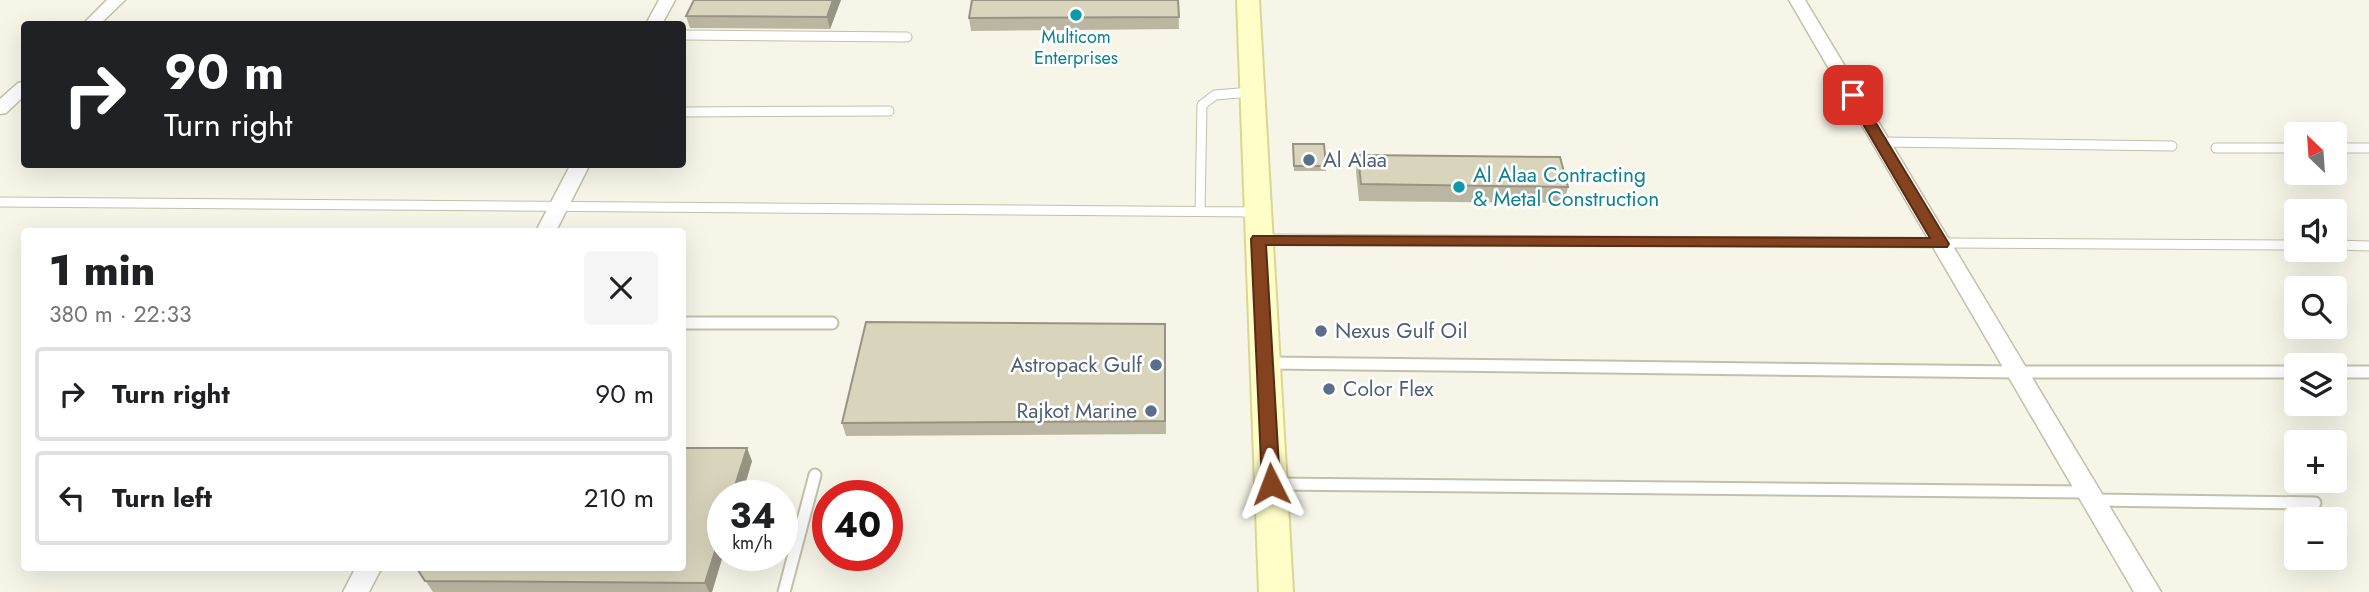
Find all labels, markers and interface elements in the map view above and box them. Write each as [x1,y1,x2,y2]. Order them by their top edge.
marker: Multicom Enterprises [1068,7,1084,23]
place label: Multicom Enterprises [1034,24,1118,71]
text: 90 m [164,37,284,107]
icon: right [49,49,140,140]
pin [1823,65,1883,125]
icon: arrive [1834,76,1872,114]
text: Turn right [164,102,293,148]
north arrow [2284,122,2347,186]
map controls [2284,122,2347,570]
place label: Al Alaa [1323,145,1387,175]
marker: Al Alaa [1301,152,1317,168]
place label: Al Alaa Contracting & Metal Construction [1473,160,1659,214]
marker: Al Alaa Contracting & Metal Construction [1451,179,1467,195]
button: sound [2284,199,2347,262]
text: 1 min [49,240,155,301]
button: close [584,251,658,325]
button: search [2284,276,2347,339]
text: 380 m · 22:33 [49,297,192,331]
place label: Nexus Gulf Oil [1335,316,1468,346]
marker: Nexus Gulf Oil [1313,323,1329,339]
place label: Astropack Gulf [1010,350,1143,380]
button: layers [2284,353,2347,416]
marker: Astropack Gulf [1148,357,1164,373]
place label: Color Flex [1343,374,1433,404]
icon: right [53,375,91,413]
text: Turn right [112,375,230,413]
text: 90 m [595,375,654,413]
marker: Color Flex [1321,381,1337,397]
place label: Rajkot Marine [1017,396,1137,426]
marker: Rajkot Marine [1143,403,1159,419]
button: + [2284,430,2347,493]
position arrow [1234,447,1308,521]
icon: left [53,479,91,517]
text: Turn left [112,479,212,517]
text: 210 m [584,479,654,517]
speed limit sign: 40 [812,480,903,571]
text: 34 [729,491,776,541]
button: − [2284,507,2347,570]
text: km/h [732,530,773,556]

